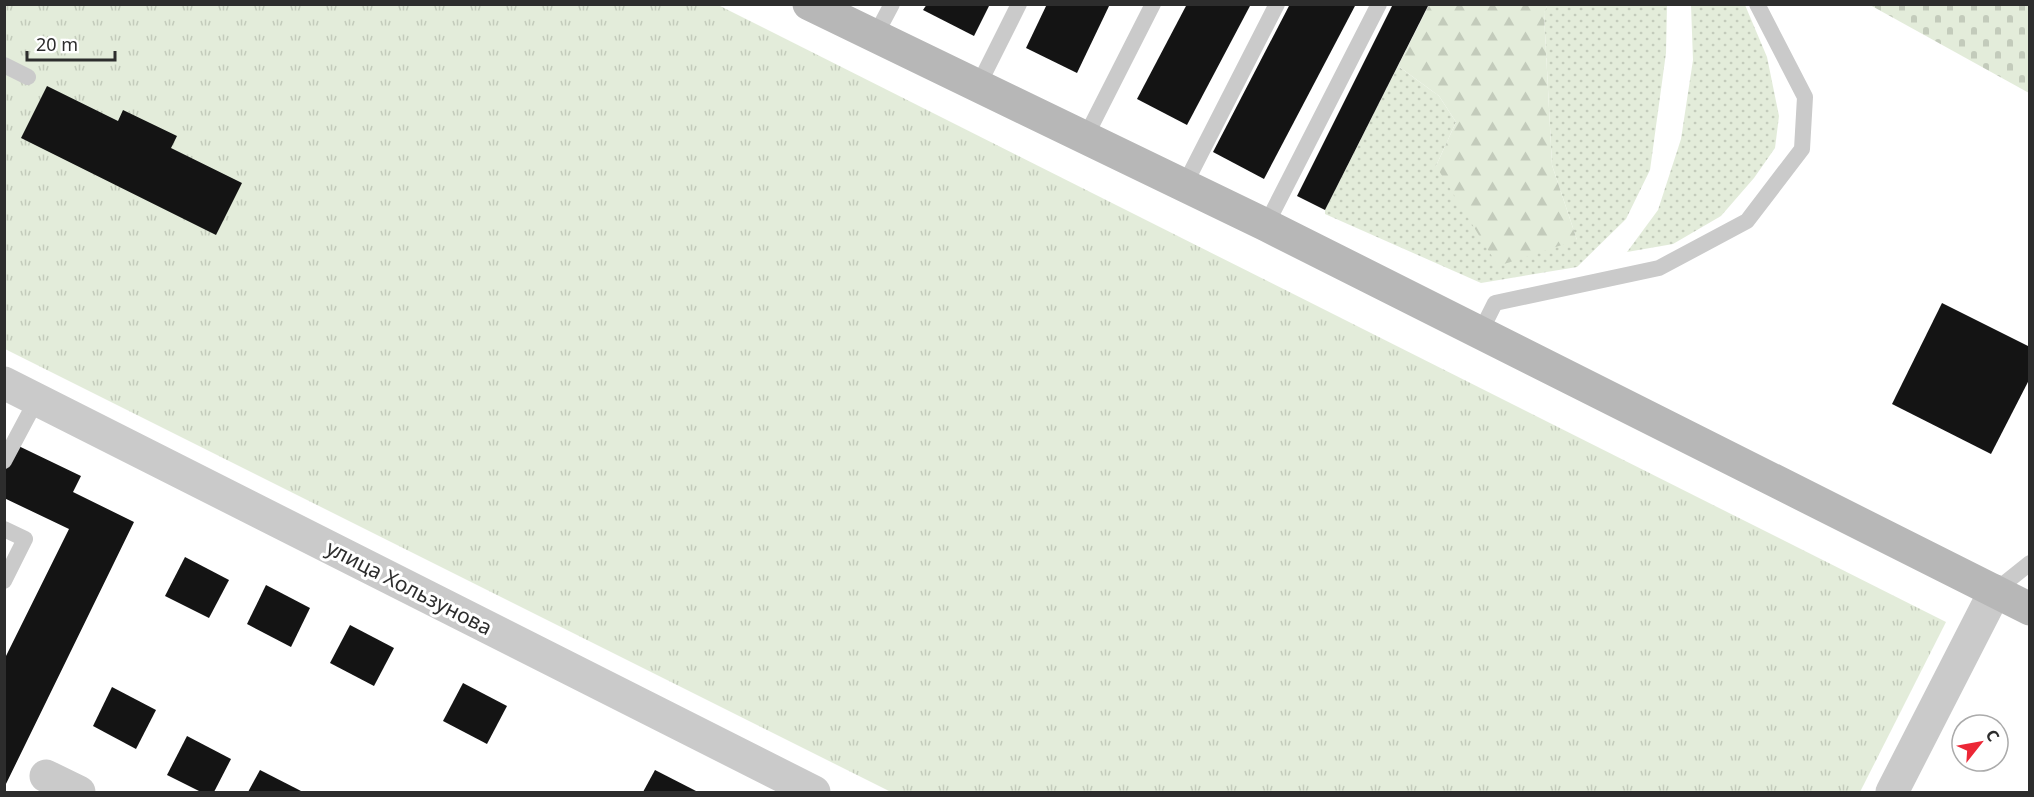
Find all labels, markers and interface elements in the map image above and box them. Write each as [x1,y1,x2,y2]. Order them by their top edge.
scale bar [27,24,116,62]
text: 20 m [36,32,78,56]
street label: улица Хользунова [322,533,497,641]
north arrow [1950,713,2010,773]
text: С [1981,725,2005,745]

